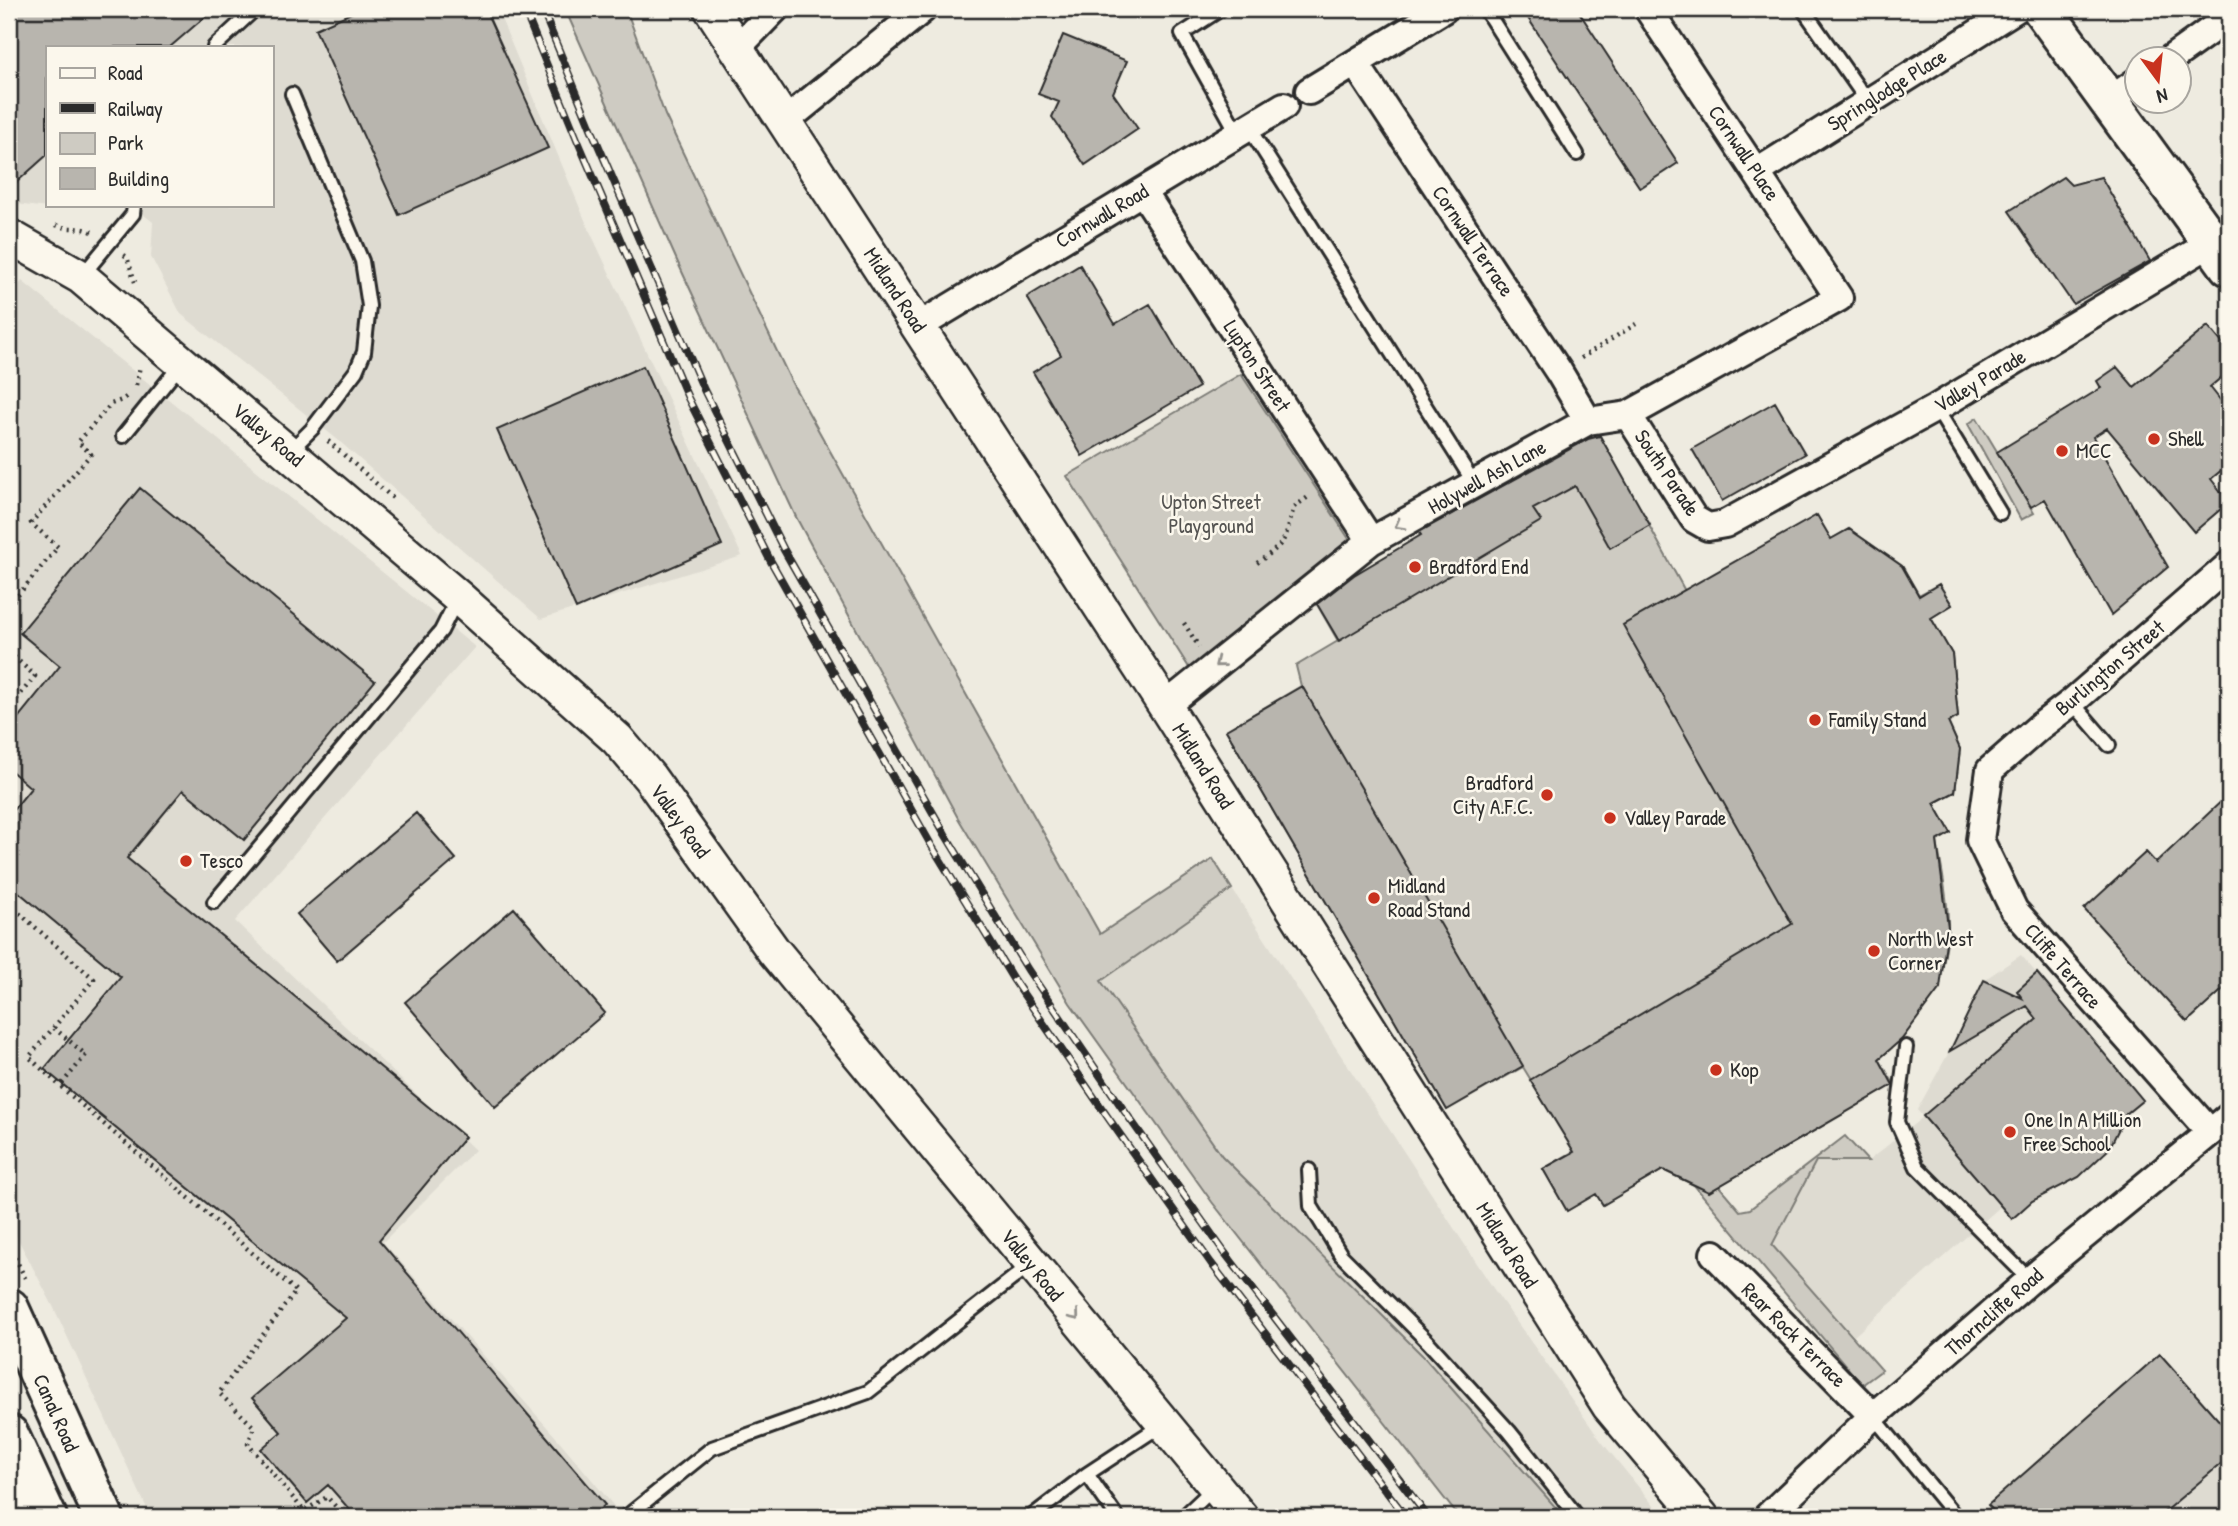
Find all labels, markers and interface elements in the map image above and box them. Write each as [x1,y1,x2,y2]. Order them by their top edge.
street label: Springlodge Place [1822,41,1952,138]
legend [46,46,273,206]
north arrow [2122,46,2192,116]
text: Road [108,58,142,87]
text: N [2154,83,2171,110]
text: Railway [108,94,163,123]
street label: Cornwall Place [1702,99,1787,206]
text: Park [108,128,143,157]
text: Building [108,164,169,193]
street label: Cornwall Road [1050,176,1154,255]
street label: Cornwall Terrace [1425,179,1521,302]
street label: Midland Road [857,242,934,338]
street label: Lupton Street [1217,314,1298,418]
street label: Valley Parade [1928,342,2031,419]
street label: Valley Road [226,396,310,473]
street label: South Parade [1628,424,1707,522]
place label: Shell [2168,424,2205,453]
marker: Shell [2146,431,2162,447]
street label: Holywell Ash Lane [1423,432,1551,521]
place label: MCC [2076,436,2112,465]
marker: MCC [2054,443,2070,459]
park label: Upton Street Playground [1161,487,1261,540]
one-way arrow [1394,517,1407,530]
place label: Bradford End [1429,552,1528,581]
marker: Bradford End [1407,559,1423,575]
street label: Burlington Street [2049,613,2171,722]
one-way arrow [1214,655,1226,668]
place label: Family Stand [1828,705,1926,734]
marker: Family Stand [1807,712,1823,728]
street label: Midland Road [1166,717,1241,814]
place label: Bradford City A.F.C. [1453,768,1533,821]
street label: Valley Road [644,778,717,864]
marker: Bradford City A.F.C. [1539,787,1555,803]
place label: Valley Parade [1624,803,1726,832]
marker: Valley Parade [1602,810,1618,826]
place label: Tesco [200,846,243,875]
marker: Tesco [178,853,194,869]
place label: Midland Road Stand [1388,871,1470,924]
marker: Midland Road Stand [1366,890,1382,906]
street label: Cliffe Terrace [2018,916,2109,1015]
place label: North West Corner [1888,924,1974,977]
marker: North West Corner [1866,943,1882,959]
place label: Kop [1730,1055,1758,1084]
marker: Kop [1708,1062,1724,1078]
place label: One In A Million Free School [2023,1105,2142,1158]
marker: One In A Million Free School [2002,1124,2018,1140]
street label: Midland Road [1470,1196,1545,1293]
street label: Valley Road [994,1222,1071,1307]
street label: Thorncliffe Road [1938,1261,2049,1363]
street label: Rear Rock Terrace [1735,1276,1853,1394]
one-way arrow [1066,1309,1079,1321]
street label: Canal Road [26,1369,86,1456]

